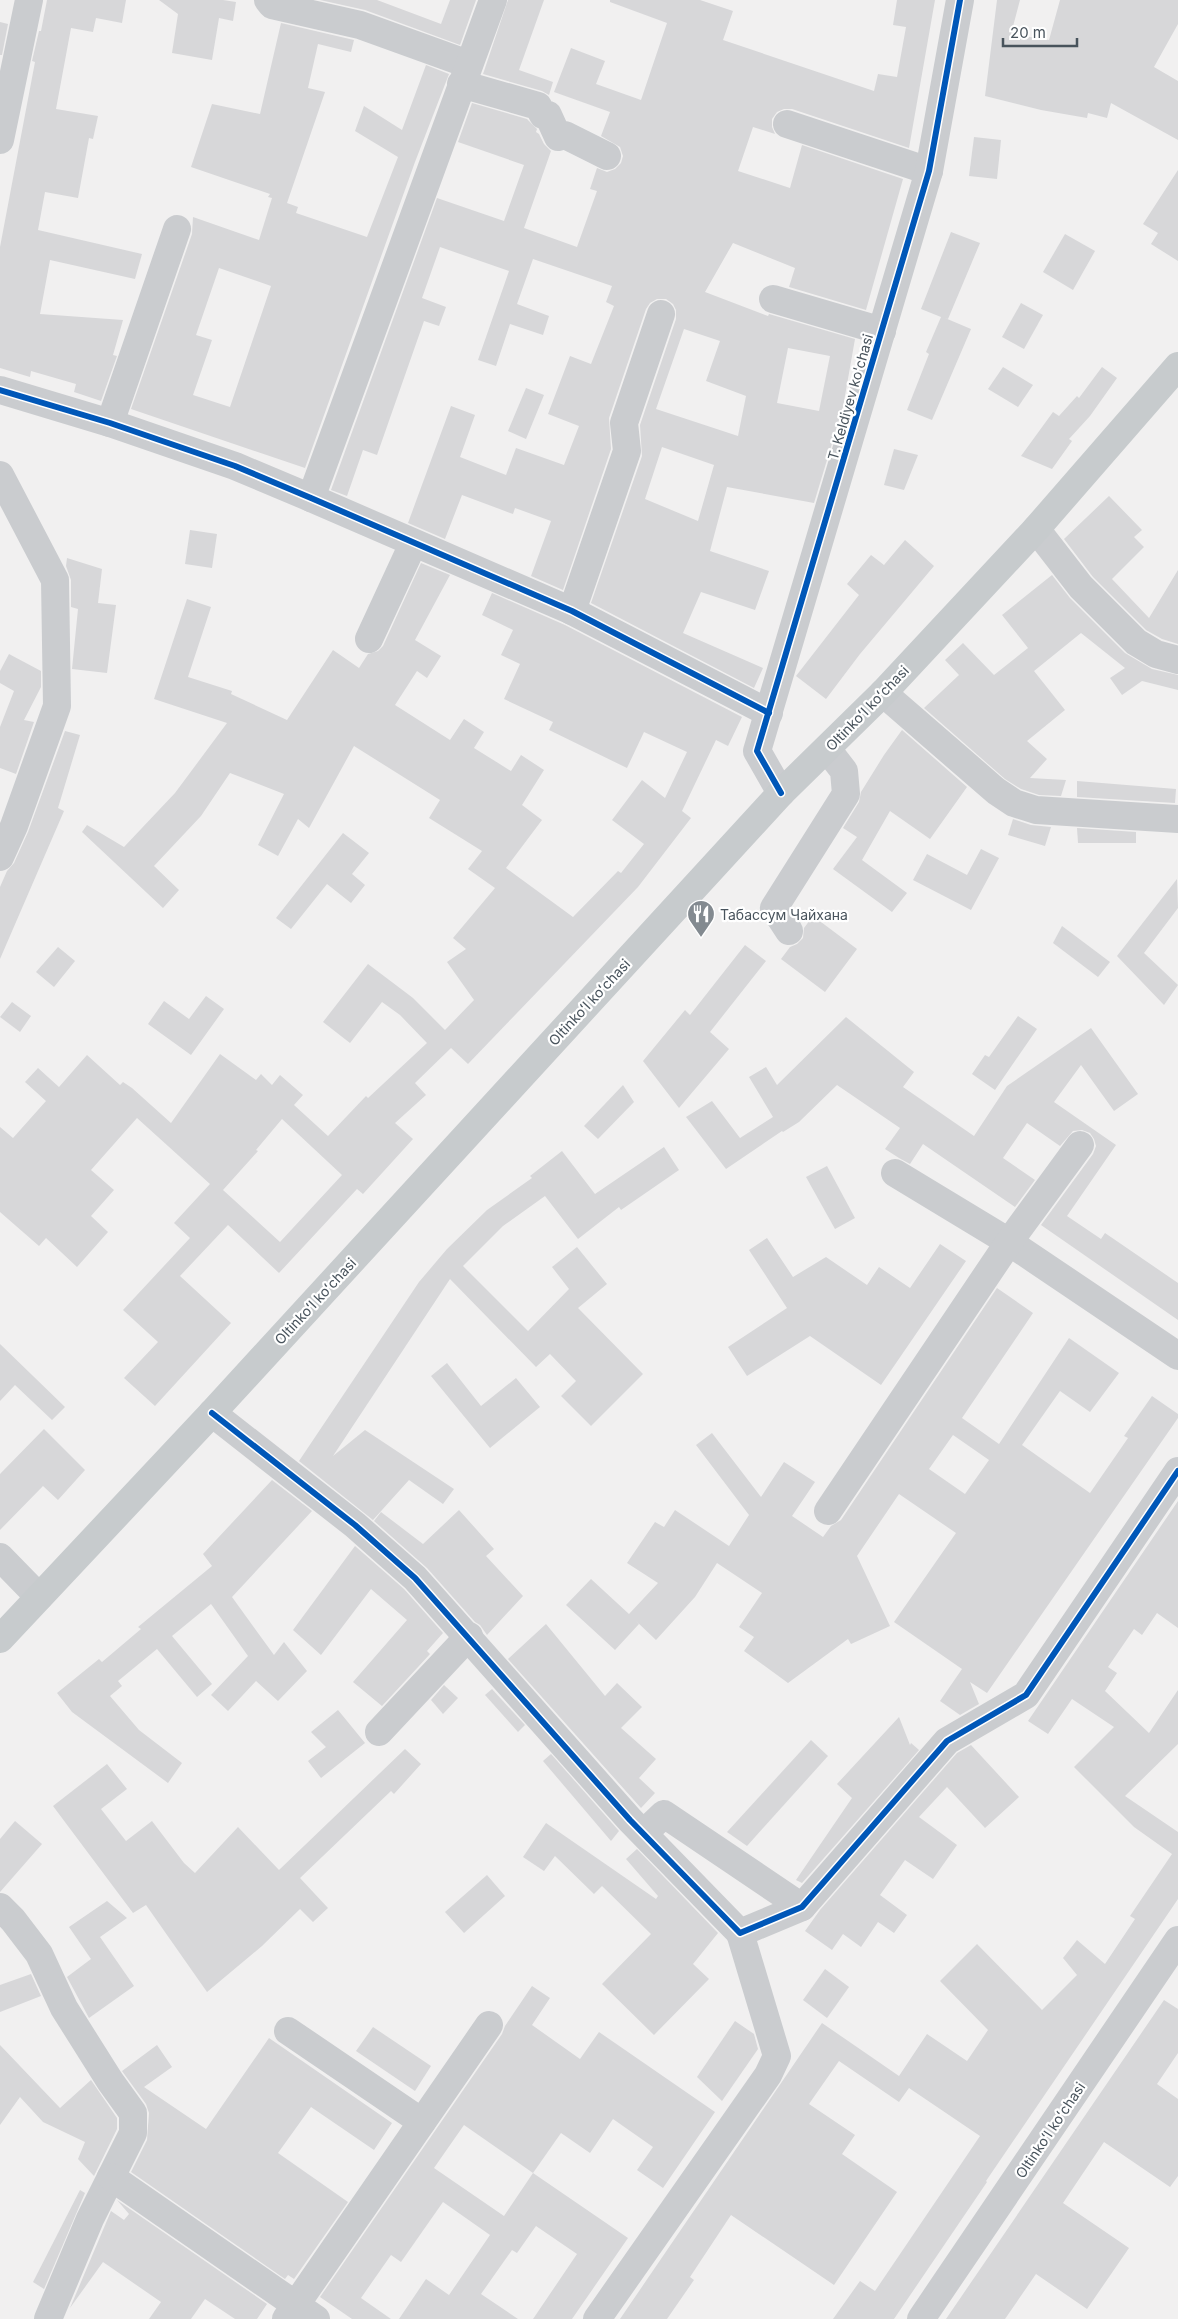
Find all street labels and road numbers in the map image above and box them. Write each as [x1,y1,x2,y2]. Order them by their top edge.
street label: T. Keldiyev ko'chasi [824,332,876,462]
street label: Oltinkoʻl koʻchasi [822,662,912,754]
street label: Oltinkoʻl koʻchasi [545,955,633,1049]
street label: Oltinkoʻl koʻchasi [271,1254,359,1348]
street label: Oltinkoʻl koʻchasi [1012,2079,1088,2181]

